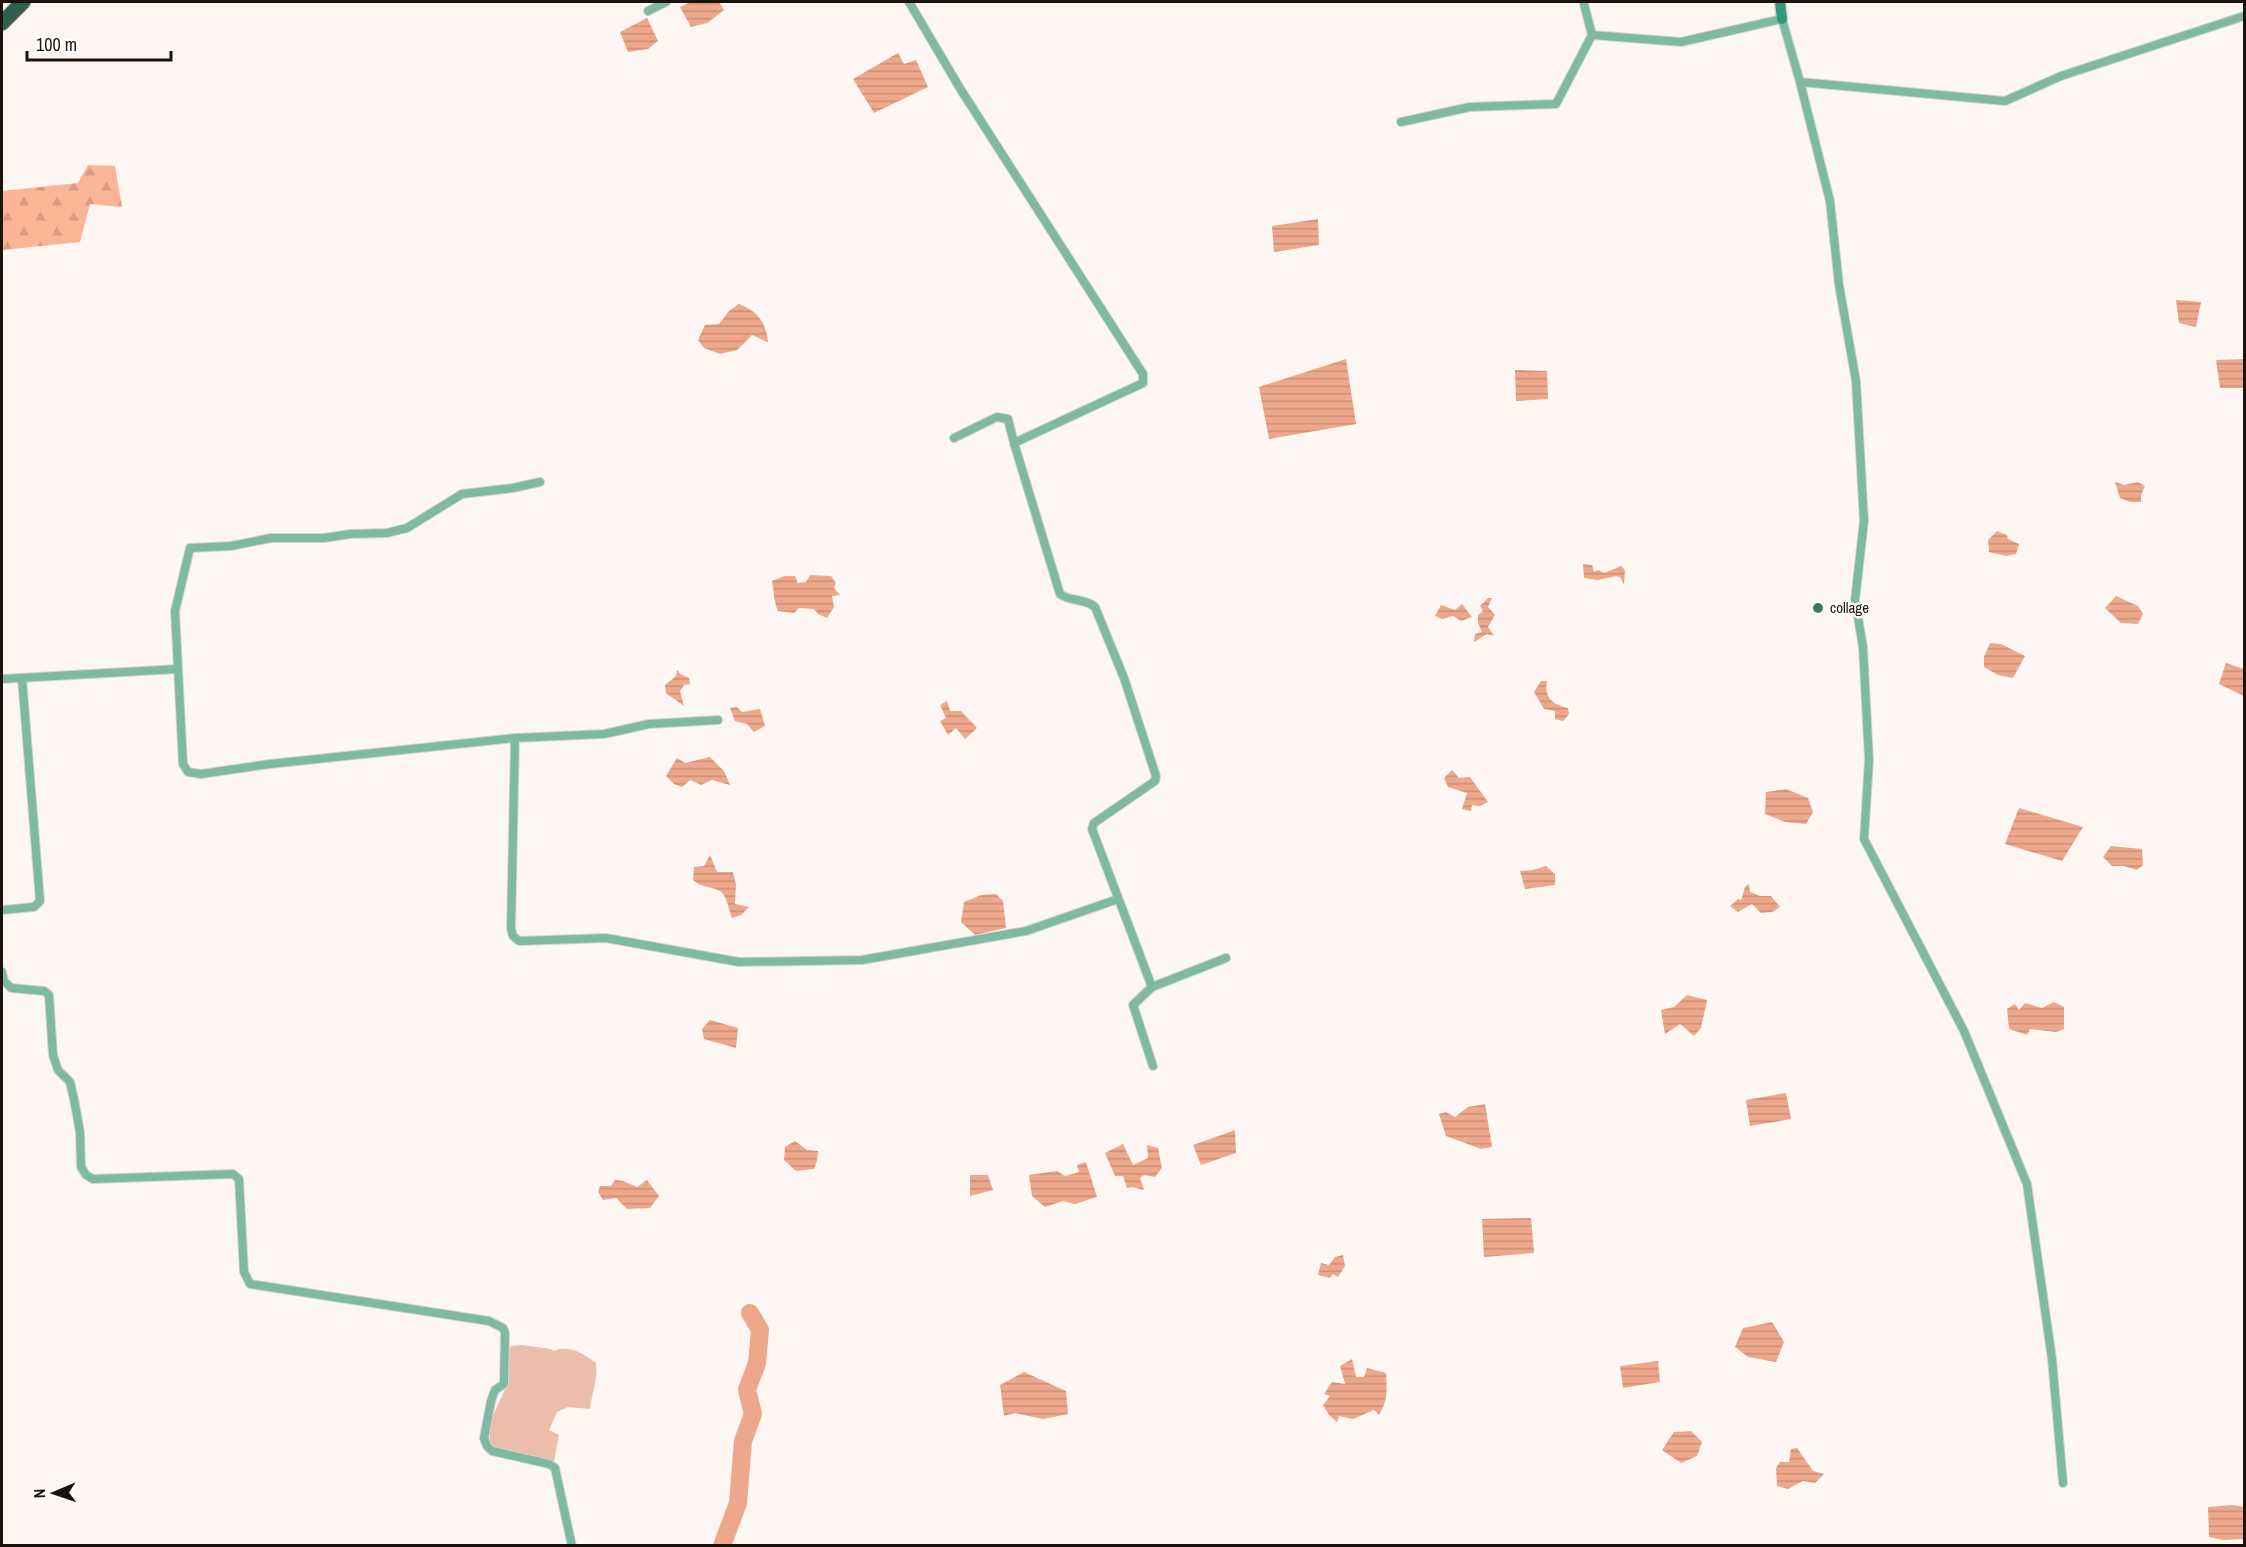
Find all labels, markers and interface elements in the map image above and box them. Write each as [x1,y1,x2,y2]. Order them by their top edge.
scale bar [27,24,171,62]
text: 100 m [36,32,77,57]
place label: collage [1830,597,1869,618]
marker: collage [1811,601,1825,615]
north arrow [24,1463,84,1523]
text: N [28,1488,50,1499]

